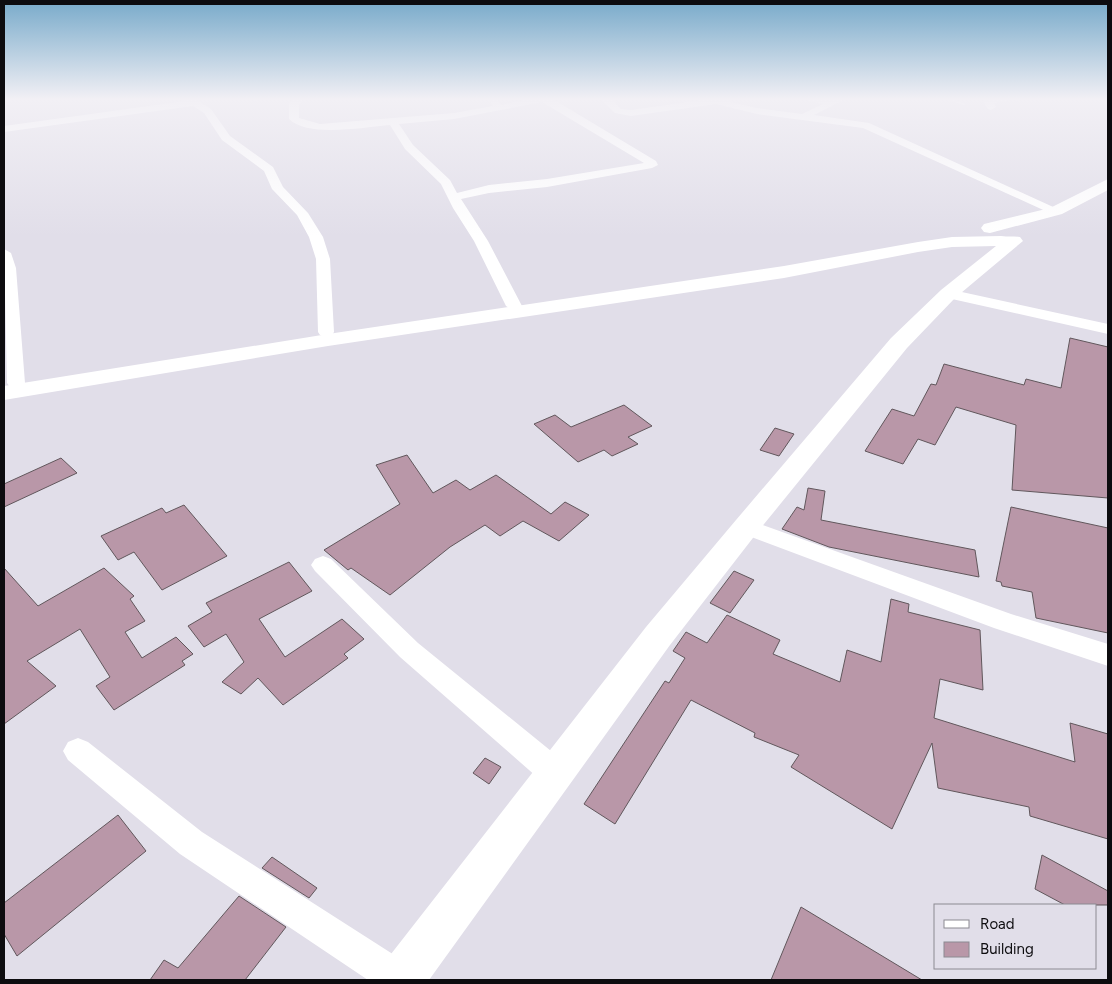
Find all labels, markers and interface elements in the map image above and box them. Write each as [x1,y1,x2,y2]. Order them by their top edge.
legend [934,904,1097,969]
text: Road [980,915,1015,933]
text: Building [980,940,1034,958]

